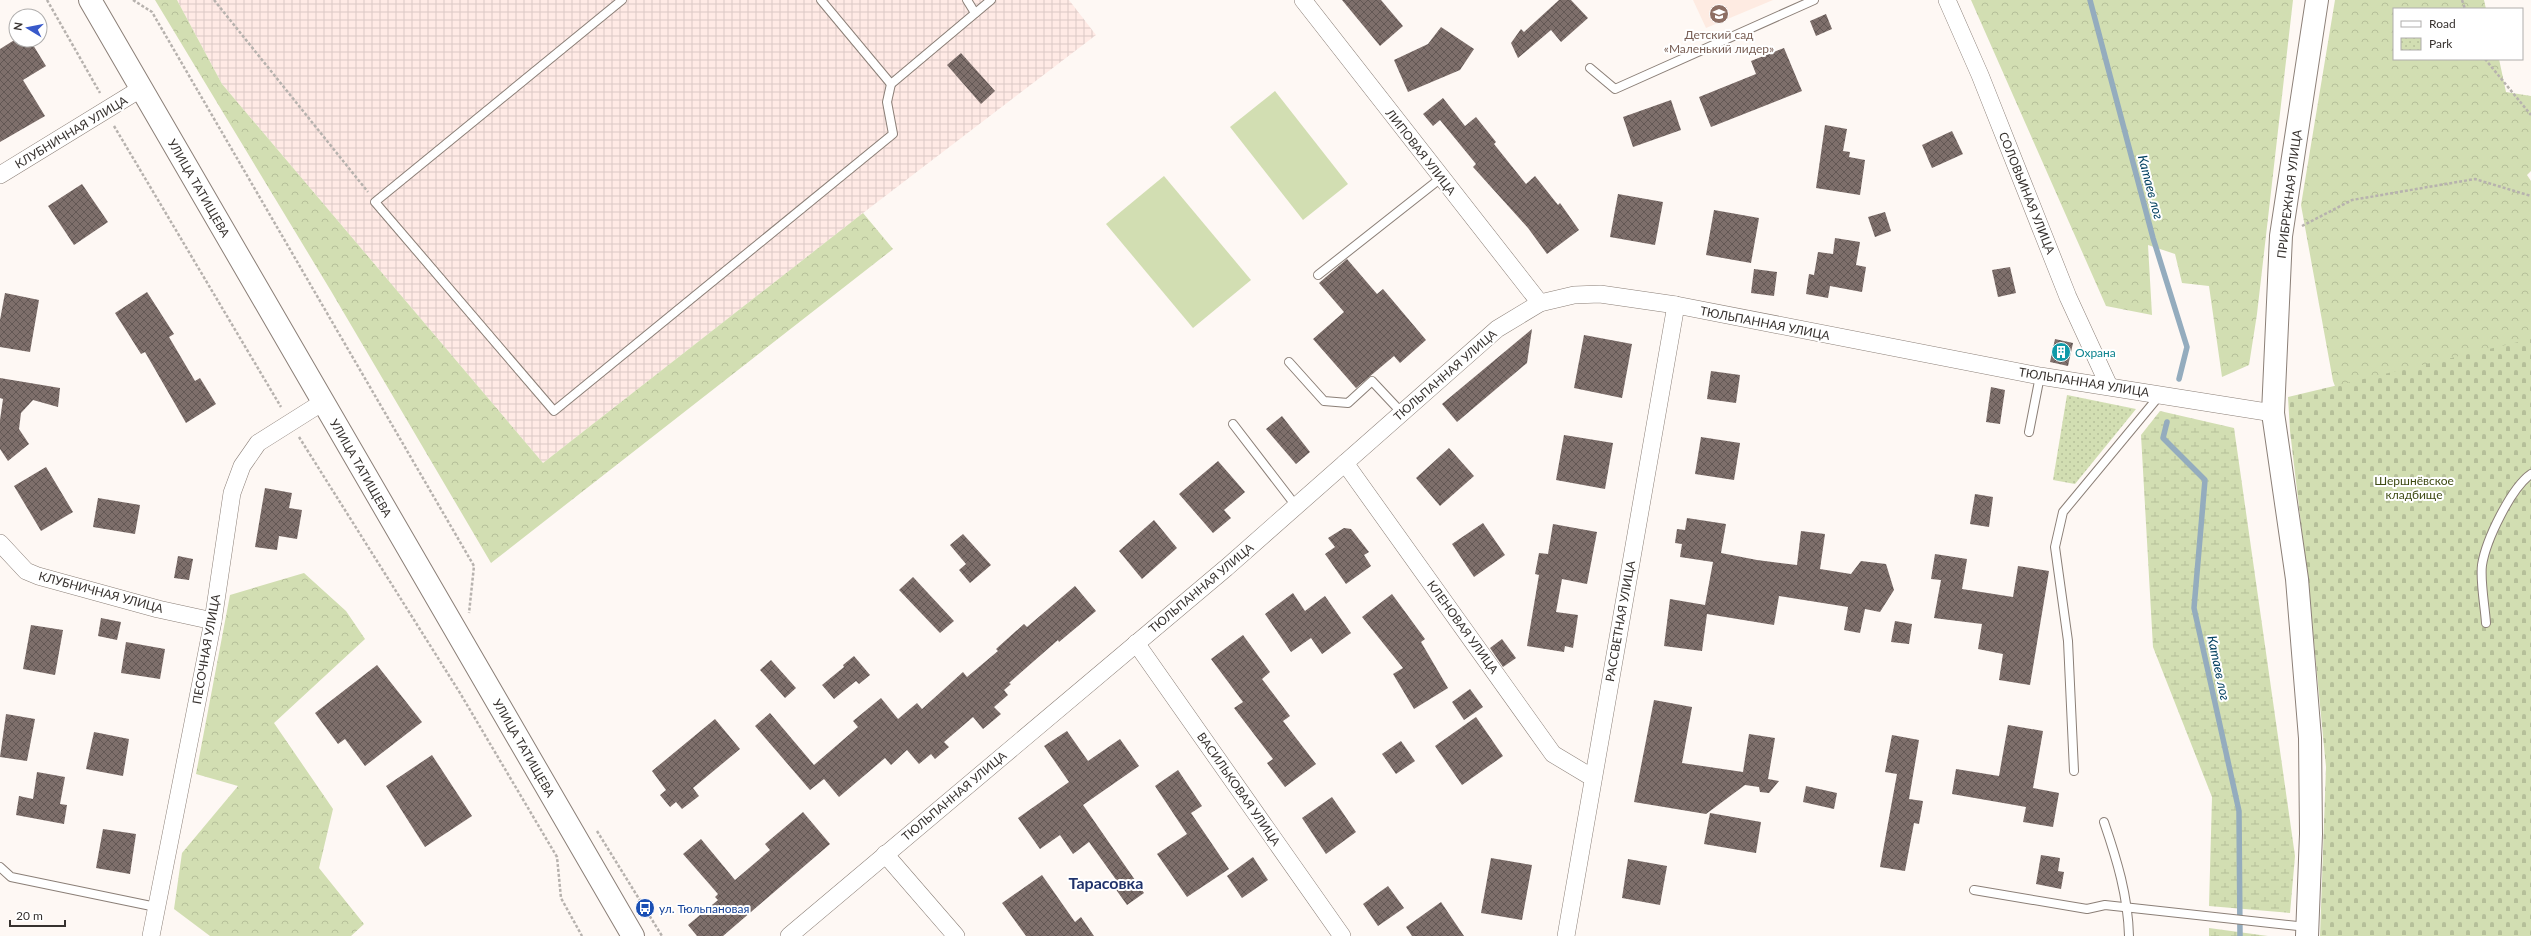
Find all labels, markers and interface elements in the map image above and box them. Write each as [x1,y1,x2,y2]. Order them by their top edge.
school or university icon: Детский сад «Маленький лидер» [1708,3,1730,25]
north arrow [8,8,48,48]
legend [2393,8,2523,60]
text: Road [2429,16,2456,31]
text: N [11,21,25,31]
place label: Детский сад «Маленький лидер» [1664,27,1774,56]
text: Park [2429,36,2453,51]
street label: КЛУБНИЧНАЯ УЛИЦА [12,92,131,172]
street label: ЛИПОВАЯ УЛИЦА [1382,105,1460,199]
street label: ПРИБРЕЖНАЯ УЛИЦА [2274,128,2304,259]
street label: СОЛОВЬИНАЯ УЛИЦА [1996,130,2059,257]
street label: УЛИЦА ТАТИЩЕВА [165,136,234,241]
water label: Катаев лог [2135,153,2167,221]
street label: ТЮЛЬПАННАЯ УЛИЦА [1699,303,1832,343]
street label: ТЮЛЬПАННАЯ УЛИЦА [1390,325,1500,424]
building icon: Охрана [2050,341,2072,363]
place label: Охрана [2075,345,2116,360]
street label: ТЮЛЬПАННАЯ УЛИЦА [2018,364,2151,400]
street label: УЛИЦА ТАТИЩЕВА [327,416,396,521]
park label: Шершнёвское кладбище [2374,473,2454,502]
street label: ТЮЛЬПАННАЯ УЛИЦА [1146,539,1257,636]
street label: РАССВЕТНАЯ УЛИЦА [1602,558,1638,683]
street label: КЛУБНИЧНАЯ УЛИЦА [37,568,166,616]
street label: КЛЕНОВАЯ УЛИЦА [1424,578,1502,677]
street label: ПЕСОЧНАЯ УЛИЦА [189,592,223,705]
water label: Катаев лог [2204,634,2234,702]
street label: УЛИЦА ТАТИЩЕВА [490,696,559,801]
street label: ВАСИЛЬКОВАЯ УЛИЦА [1194,729,1284,849]
street label: ТЮЛЬПАННАЯ УЛИЦА [899,747,1010,844]
district label: Тарасовка [1069,873,1143,892]
bus stop icon: ул. Тюльпановая [634,897,656,919]
place label: ул. Тюльпановая [659,901,750,916]
scale bar [10,902,65,928]
text: 20 m [16,908,43,923]

